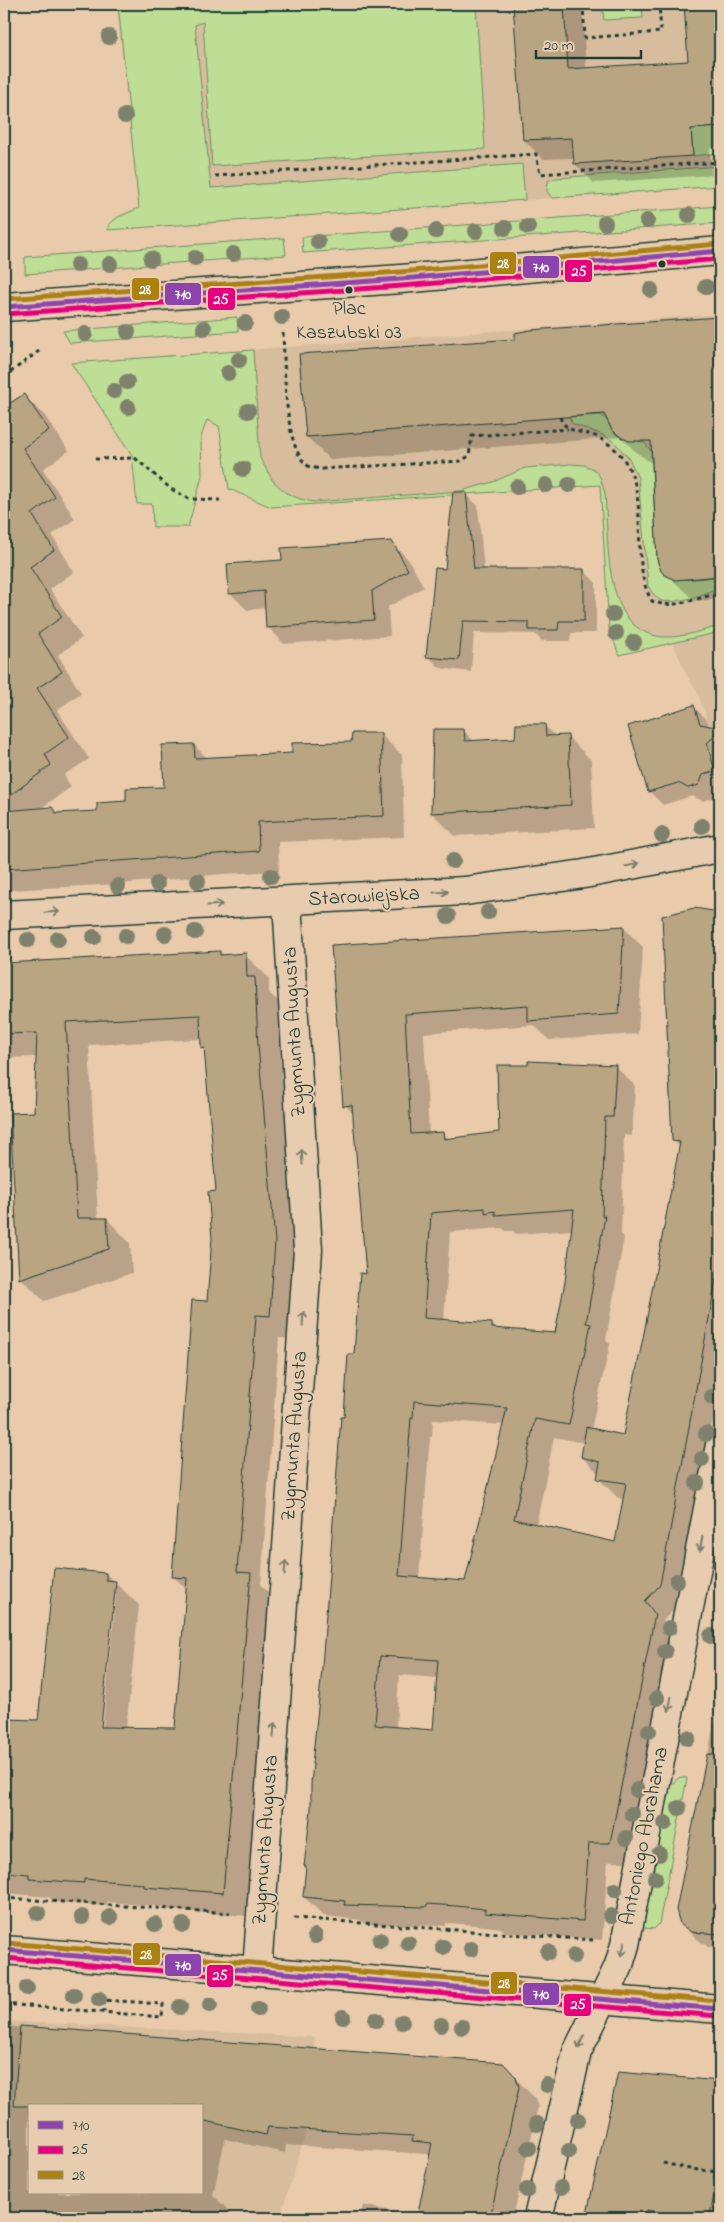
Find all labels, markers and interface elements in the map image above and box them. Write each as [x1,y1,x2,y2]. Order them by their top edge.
scale bar [536,28,642,60]
text: 20 m [544,35,574,57]
line badge: 28 [489,251,517,275]
text: 28 [496,254,510,275]
line badge: 710 [522,255,560,279]
text: 710 [533,258,549,279]
line badge: 25 [564,259,593,283]
unlabelled marker [657,259,667,269]
text: 25 [571,262,586,283]
line badge: 28 [131,277,160,301]
text: 28 [138,280,152,301]
line badge: 710 [164,282,202,306]
text: 710 [175,285,191,306]
marker: Plac Kaszubski 03 [344,285,354,295]
line badge: 25 [207,287,236,311]
text: 25 [213,290,228,311]
place label: Plac Kaszubski 03 [296,295,402,348]
one-way arrow [623,859,639,869]
street label: Starowiejska [307,879,421,915]
one-way arrow [432,887,448,896]
one-way arrow [206,900,222,909]
one-way arrow [44,908,60,917]
street label: Zygmunta Augusta [276,946,316,1118]
one-way arrow [298,1149,307,1165]
one-way arrow [299,1311,308,1327]
street label: Zygmunta Augusta [274,1350,318,1522]
one-way arrow [695,1536,705,1552]
one-way arrow [281,1560,290,1576]
one-way arrow [665,1695,675,1711]
one-way arrow [269,1722,278,1738]
street label: Antoniego Abrahama [613,1744,679,1928]
street label: Zygmunta Augusta [245,1754,289,1926]
one-way arrow [618,1941,628,1957]
line badge: 28 [132,1942,161,1966]
text: 28 [139,1945,153,1966]
line badge: 710 [164,1953,202,1977]
text: 710 [175,1956,191,1977]
line badge: 25 [206,1964,234,1988]
text: 25 [212,1966,227,1987]
line badge: 28 [490,1971,518,1995]
text: 28 [497,1974,511,1995]
line badge: 710 [522,1982,560,2006]
text: 710 [533,1985,549,2006]
line badge: 25 [563,1993,592,2017]
text: 25 [570,1995,585,2016]
one-way arrow [575,2034,585,2049]
legend [28,2104,202,2194]
text: 710 [72,2115,90,2137]
text: 25 [72,2139,88,2161]
text: 28 [72,2165,85,2187]

